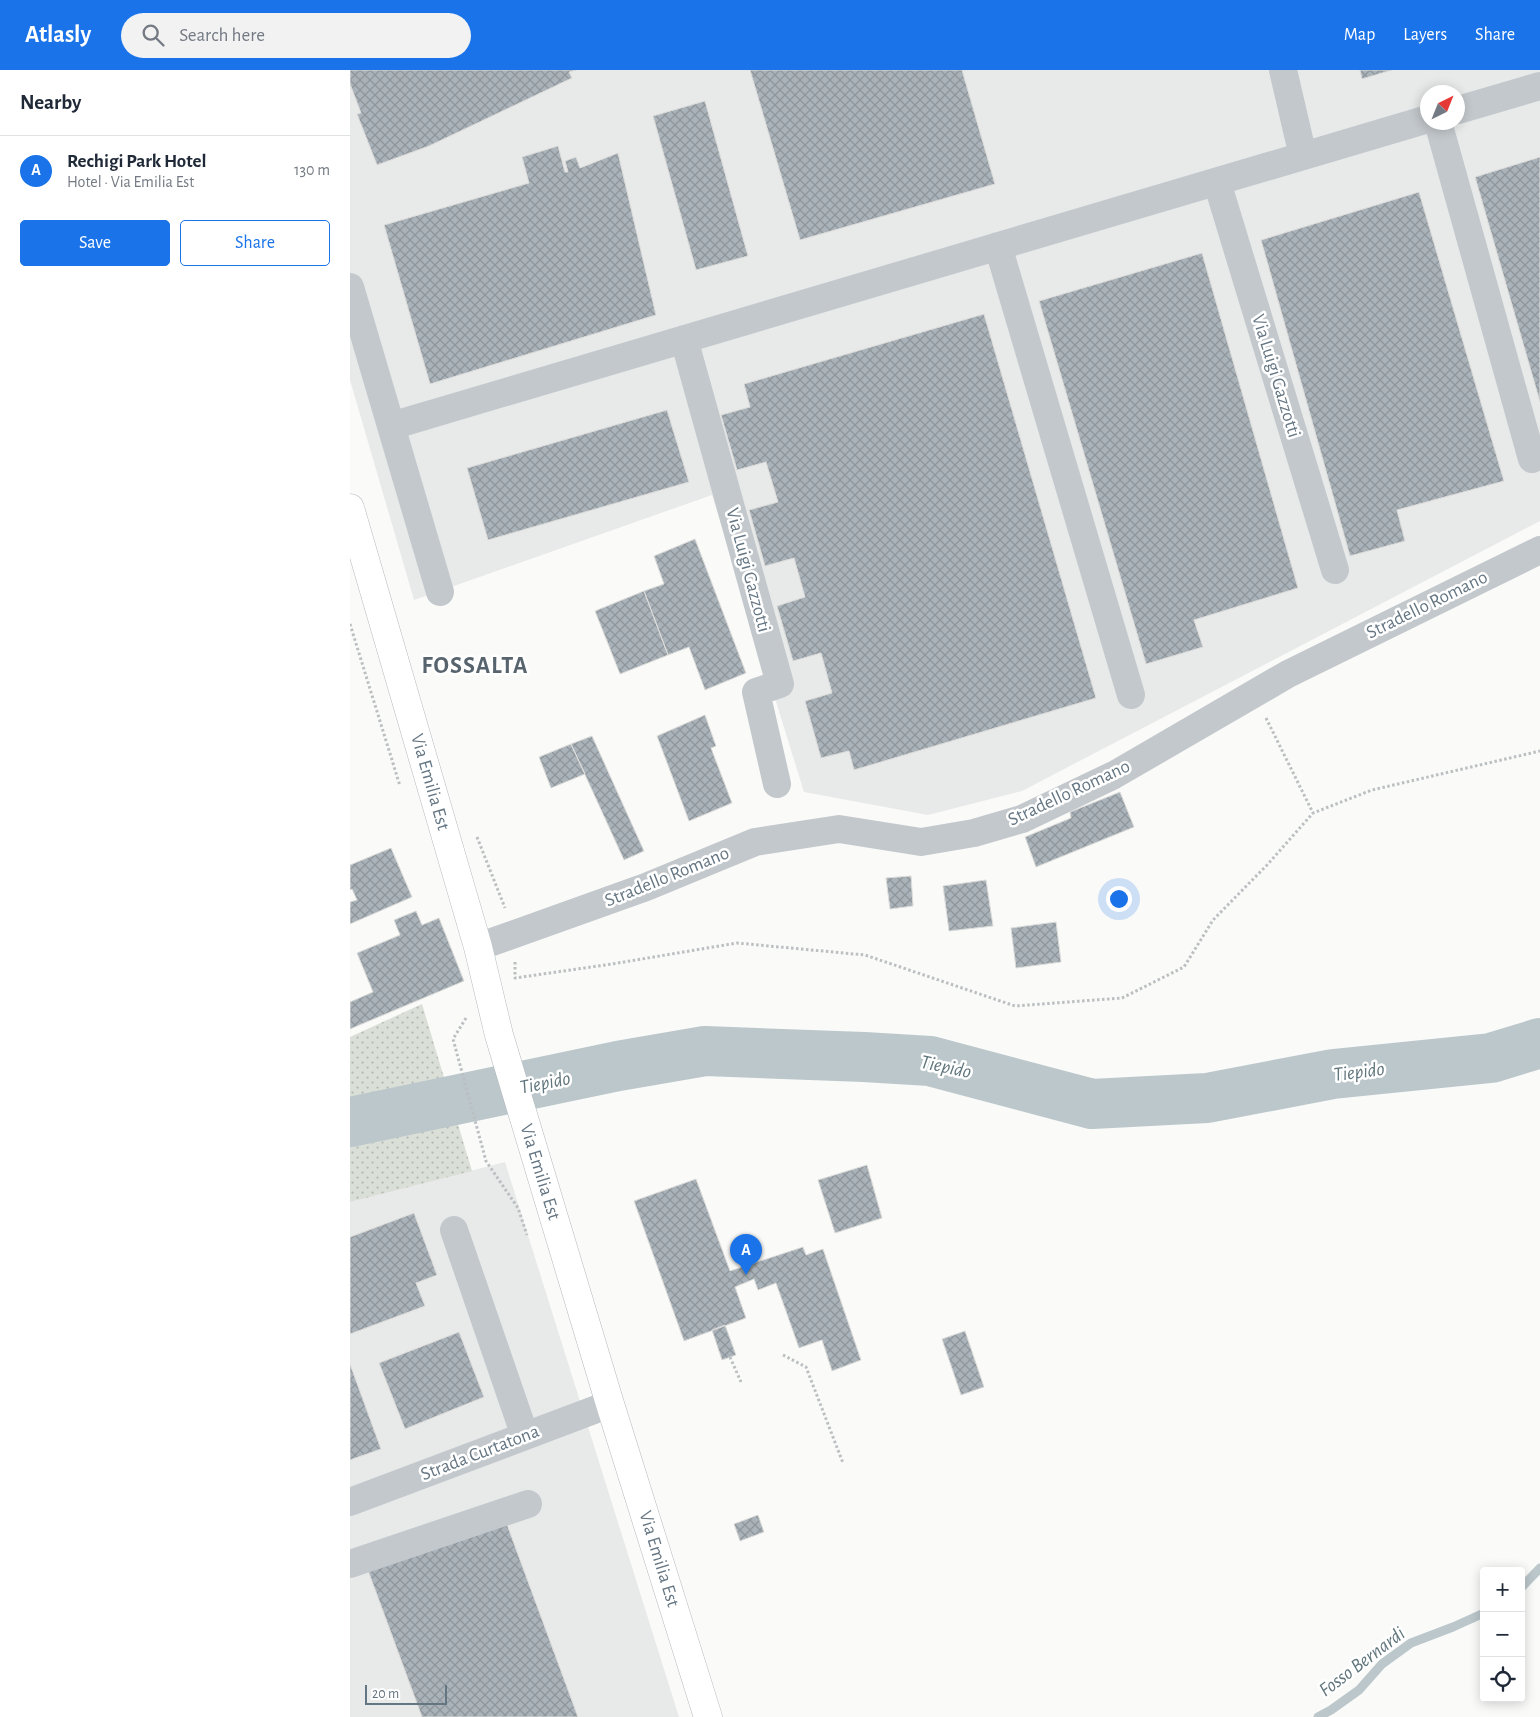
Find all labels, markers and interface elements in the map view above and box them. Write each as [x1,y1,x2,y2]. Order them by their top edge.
search box [121,13,471,58]
icon: search [139,21,167,49]
text: Atlasly [25,23,91,47]
text: Search here [179,26,265,45]
text: Map [1344,26,1375,44]
text: Layers [1403,26,1447,44]
text: Share [1475,26,1515,44]
north arrow [1420,85,1465,130]
text: Nearby [20,92,81,113]
text: Rechigi Park Hotel [67,152,206,171]
text: A [31,162,41,178]
text: 130 m [294,162,330,178]
text: Hotel · Via Emilia Est [67,174,194,190]
button: Save [20,220,170,266]
button: Share [180,220,330,266]
street label: Via Luigi Gazzotti [1248,312,1304,440]
street label: Via Luigi Gazzotti [722,506,774,634]
street label: Stradello Romano [1363,568,1491,642]
district label: FOSSALTA [422,654,528,678]
street label: Via Emilia Est [407,732,453,832]
street label: Stradello Romano [1005,756,1133,830]
street label: Stradello Romano [602,843,732,911]
your location [1106,886,1132,912]
water label: Tiepido [919,1052,973,1082]
water label: Tiepido [1332,1059,1386,1085]
water label: Tiepido [518,1068,572,1098]
street label: Via Emilia Est [516,1122,564,1222]
pin: A [730,1234,762,1275]
street label: Strada Curtatona [418,1422,542,1484]
street label: Via Emilia Est [635,1509,683,1609]
map controls [1480,1567,1525,1702]
button: + [1480,1567,1525,1612]
button: − [1480,1612,1525,1657]
water label: Fosso Bernardi [1315,1623,1409,1701]
button: locate [1480,1657,1525,1702]
scale bar [365,1682,448,1705]
text: 20 m [372,1687,399,1701]

